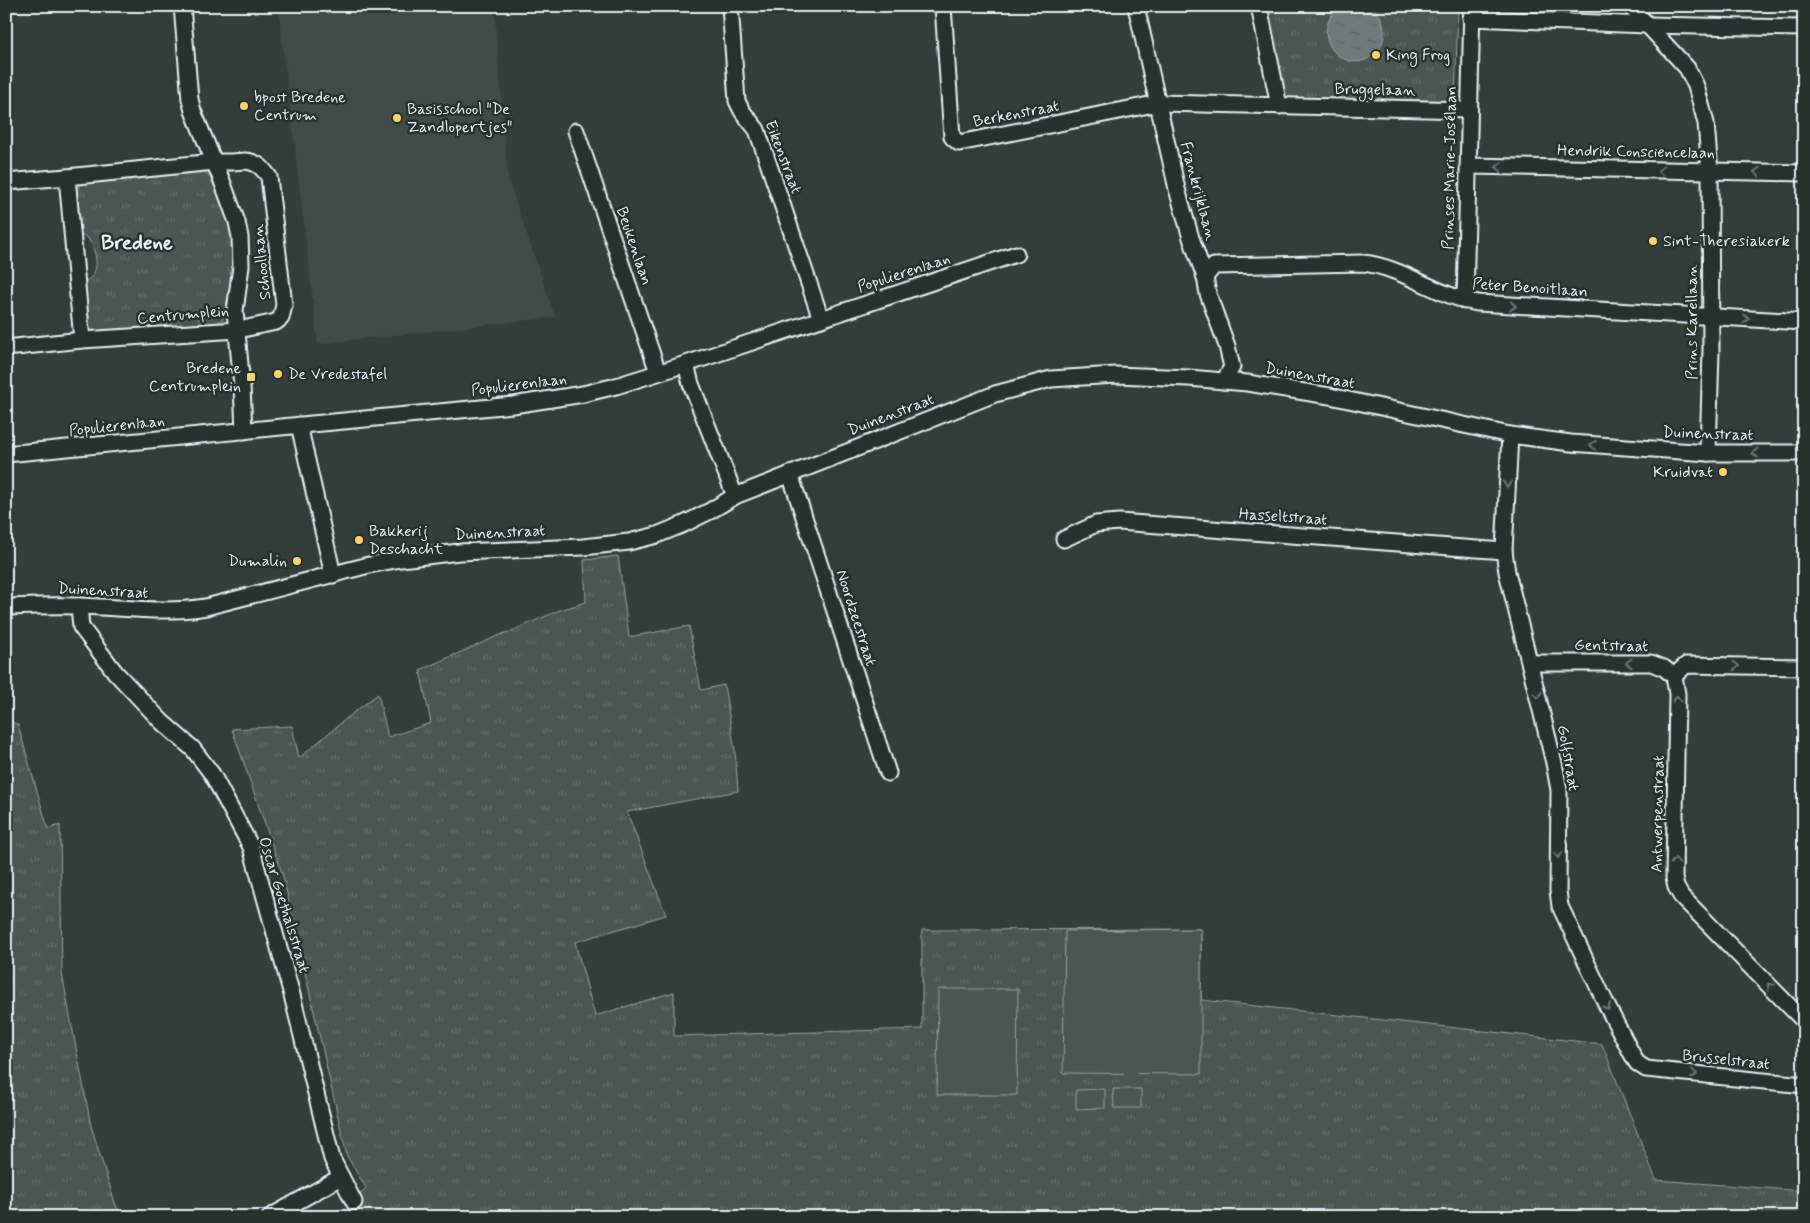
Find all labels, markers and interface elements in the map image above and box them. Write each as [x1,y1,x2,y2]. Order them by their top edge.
place label: King Frog [1386,45,1450,67]
marker: King Frog [1370,49,1382,61]
street label: Bruggelaan [1334,79,1416,102]
street label: Prinses Marie-Josélaan [1438,86,1462,250]
place label: bpost Bredene Centrum [254,87,346,126]
street label: Berkenstraat [971,95,1061,133]
place label: Basisschool "De Zandlopertjes" [407,99,512,138]
marker: bpost Bredene Centrum [238,100,250,112]
marker: Basisschool "De Zandlopertjes" [391,112,403,124]
street label: Eikenstraat [759,117,807,197]
street label: Frankrijklaan [1175,139,1221,243]
street label: Hendrik Consciencelaan [1557,140,1715,164]
one-way arrow [1495,162,1502,172]
one-way arrow [1657,165,1665,176]
one-way arrow [1753,167,1760,177]
street label: Beukenlaan [611,204,657,288]
street label: Schoollaan [248,223,276,301]
district label: Bredene [101,229,173,257]
place label: Sint-Theresiakerk [1663,231,1790,252]
marker: Sint-Theresiakerk [1647,235,1659,247]
street label: Populierenlaan [855,248,953,298]
street label: Prins Karellaan [1682,264,1703,380]
street label: Peter Benoitlaan [1472,273,1588,303]
one-way arrow [1510,300,1518,311]
street label: Centrumplein [136,301,230,329]
one-way arrow [1742,314,1750,325]
place label: Bredene Centrumplein [149,358,241,397]
street label: Duinenstraat [1263,358,1357,394]
place label: De Vredestafel [288,364,387,385]
marker: De Vredestafel [272,368,284,380]
street label: Populierenlaan [470,369,568,401]
marker: Bredene Centrumplein [245,371,257,383]
street label: Duinenstraat [845,389,937,441]
street label: Populierenlaan [68,411,166,441]
street label: Duinenstraat [1662,422,1754,446]
one-way arrow [1588,440,1596,451]
one-way arrow [1751,448,1758,458]
place label: Kruidvat [1653,462,1713,483]
marker: Kruidvat [1717,466,1729,478]
one-way arrow [1502,480,1512,488]
street label: Hasseltstraat [1238,503,1328,531]
street label: Duinenstraat [454,520,546,546]
place label: Bakkerij Deschacht [369,521,444,560]
marker: Bakkerij Deschacht [353,534,365,546]
place label: Dumalin [228,551,287,572]
marker: Dumalin [291,555,303,567]
street label: Noordzeestraat [831,567,881,669]
street label: Duinenstraat [57,578,149,604]
street label: Gentstraat [1574,635,1648,657]
one-way arrow [1625,658,1632,668]
one-way arrow [1732,661,1740,671]
one-way arrow [1532,690,1543,699]
one-way arrow [1672,695,1682,702]
street label: Golfstraat [1552,723,1584,793]
street label: Antwerpenstraat [1646,755,1670,873]
street label: Oscar Goethalsstraat [253,834,315,976]
one-way arrow [1553,852,1563,859]
one-way arrow [1669,857,1680,865]
one-way arrow [1766,983,1775,992]
one-way arrow [1601,1002,1612,1011]
street label: Brusselstraat [1681,1045,1771,1075]
one-way arrow [1690,1068,1698,1079]

